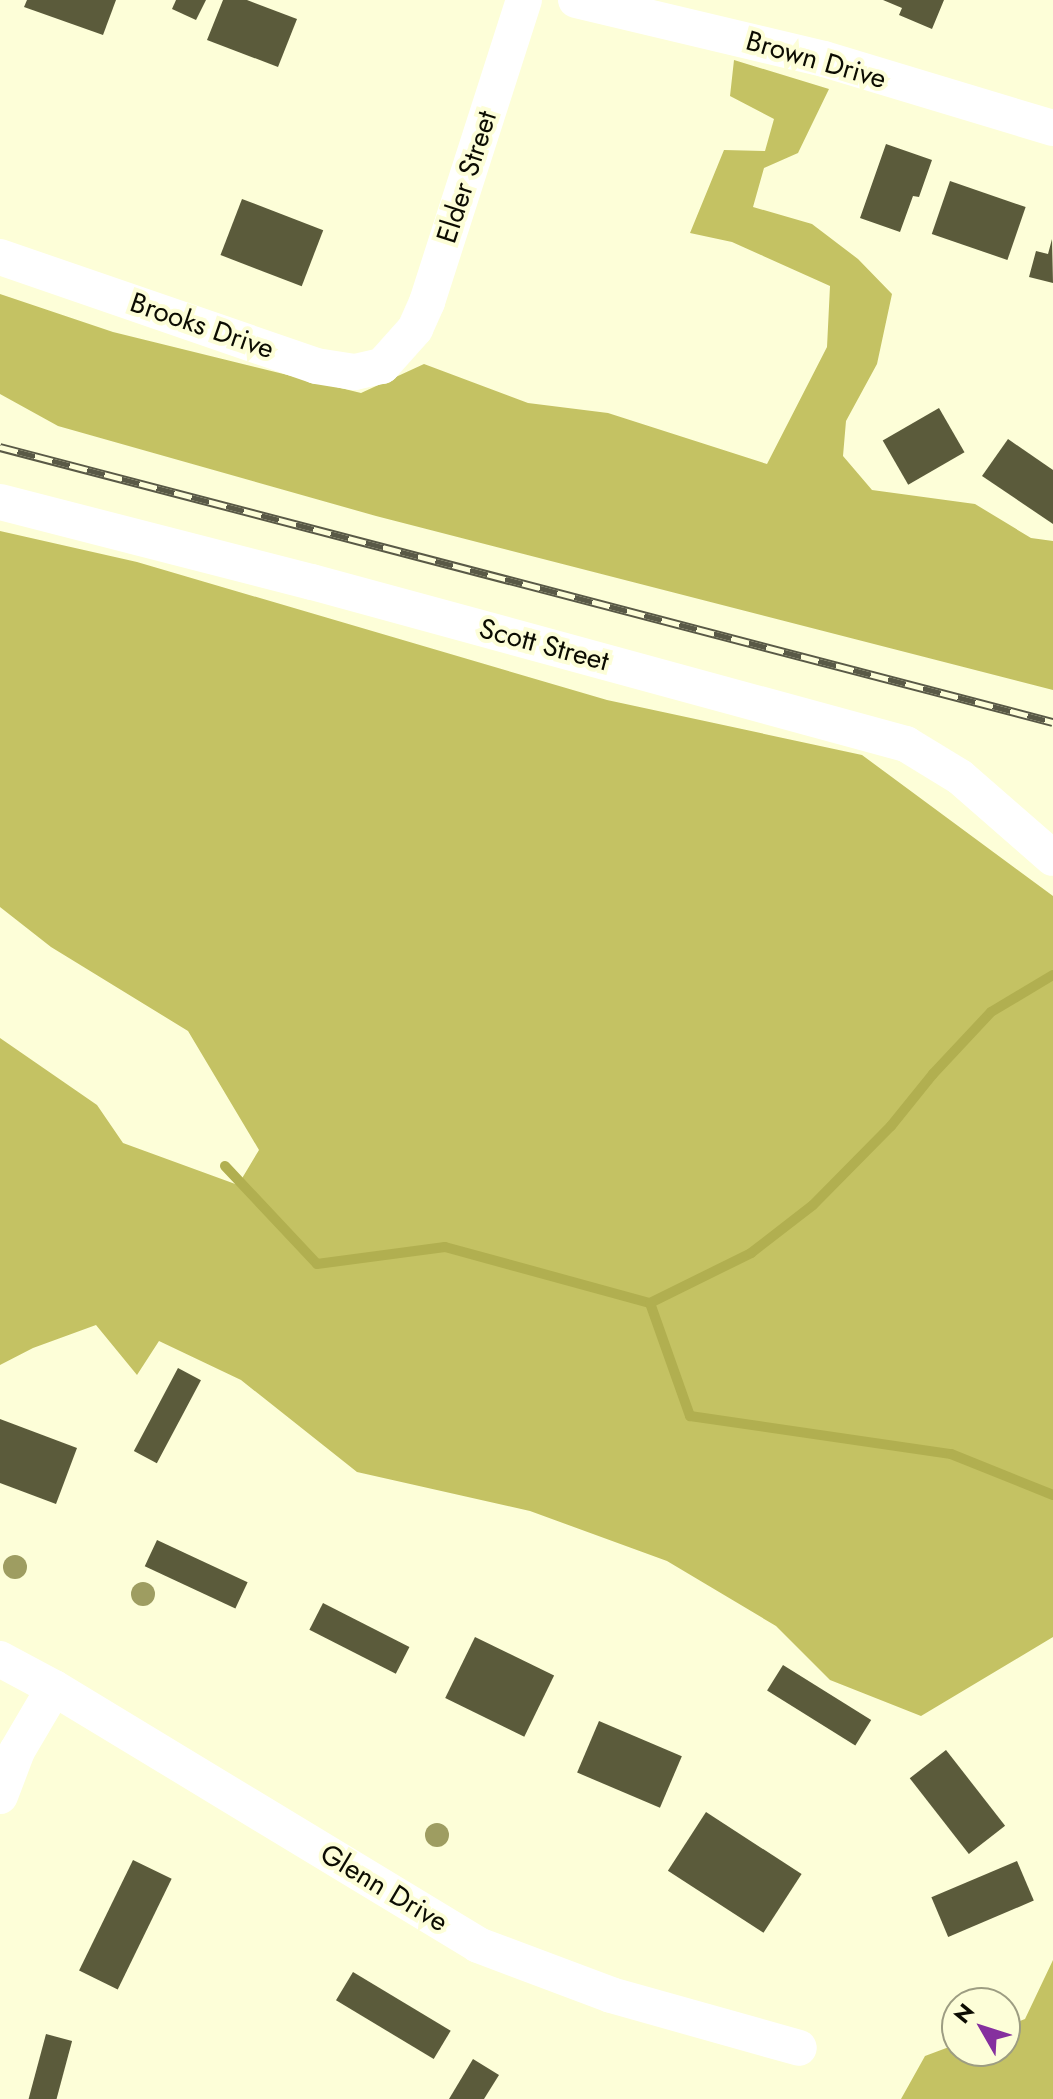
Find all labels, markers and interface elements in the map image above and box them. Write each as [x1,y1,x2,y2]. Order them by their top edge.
street label: Brown Drive [742,24,890,96]
street label: Elder Street [430,107,504,247]
street label: Brooks Drive [126,286,278,366]
street label: Scott Street [476,612,612,678]
street label: Glenn Drive [314,1837,454,1939]
north arrow [941,1987,1021,2067]
text: N [946,1996,982,2030]

